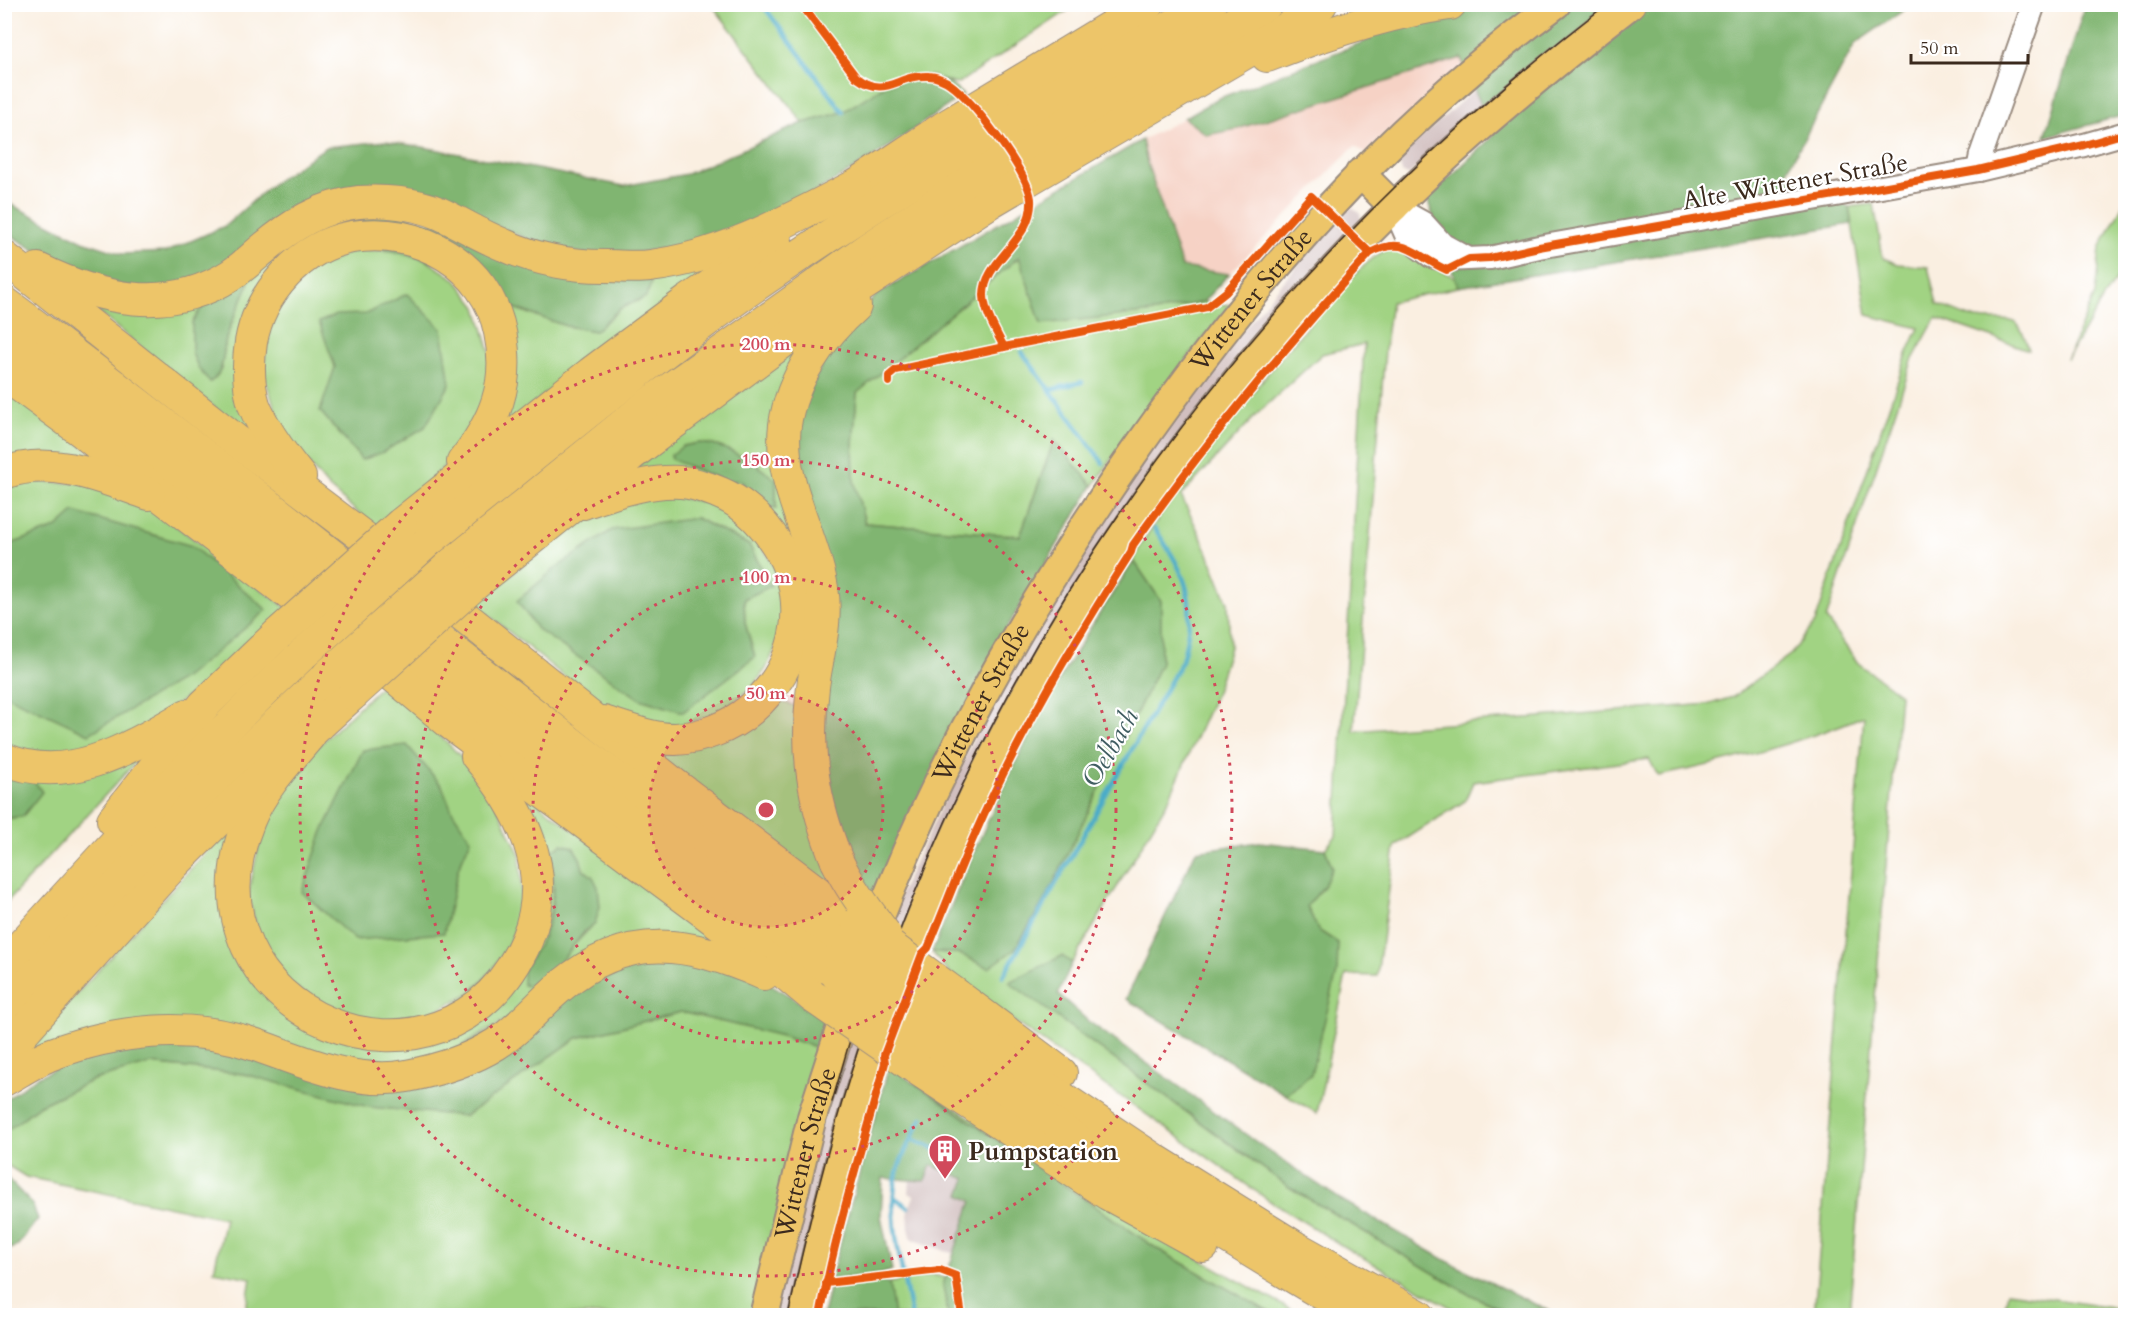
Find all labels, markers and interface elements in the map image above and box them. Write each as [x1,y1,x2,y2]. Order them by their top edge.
scale bar [1911,27,2028,65]
text: 50 m [1920,36,1959,61]
street label: Alte Wittener Straße [1679,144,1911,219]
street label: Wittener Straße [1181,220,1320,380]
text: 200 m [741,332,791,357]
text: 150 m [741,448,791,473]
text: 100 m [741,565,791,590]
street label: Wittener Straße [923,616,1038,789]
text: 50 m [746,681,786,706]
water label: Oelbach [1073,702,1148,794]
centre of rings [756,800,776,820]
street label: Wittener Straße [766,1063,845,1244]
building icon: Pumpstation [927,1133,963,1180]
place label: Pumpstation [968,1134,1118,1169]

